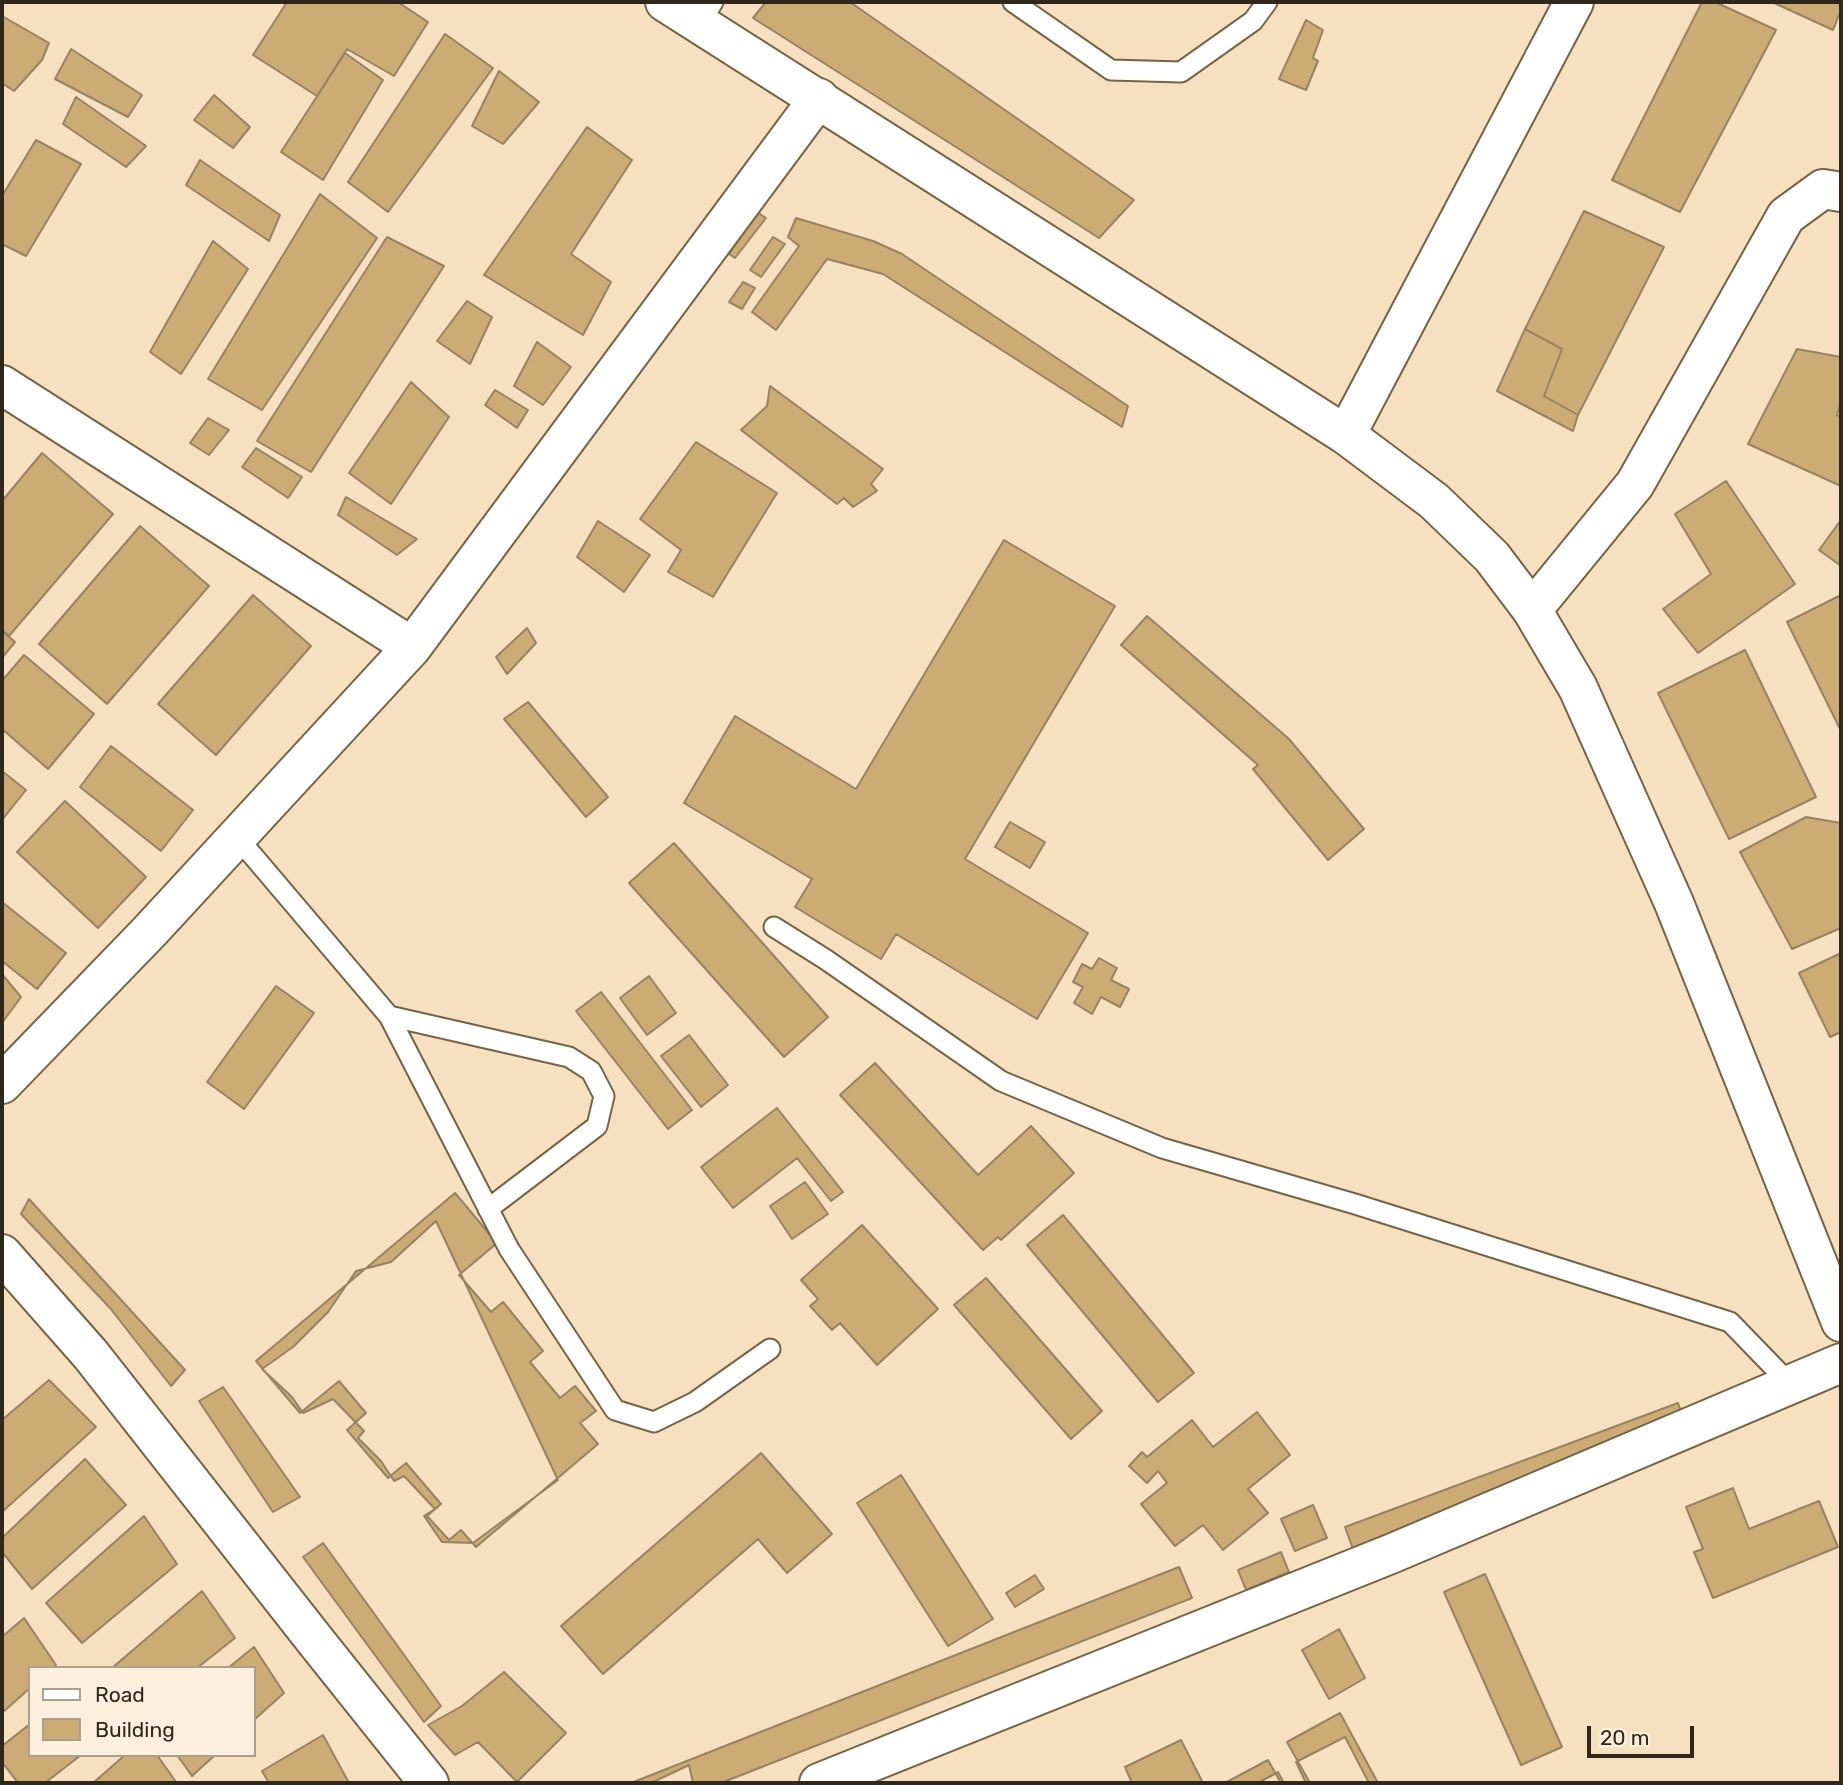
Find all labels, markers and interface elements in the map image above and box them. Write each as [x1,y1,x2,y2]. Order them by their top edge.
legend [28,1666,256,1757]
text: Road [95,1682,145,1707]
scale bar [1591,1712,1698,1756]
text: Building [95,1717,175,1742]
text: 20 m [1600,1725,1649,1750]

